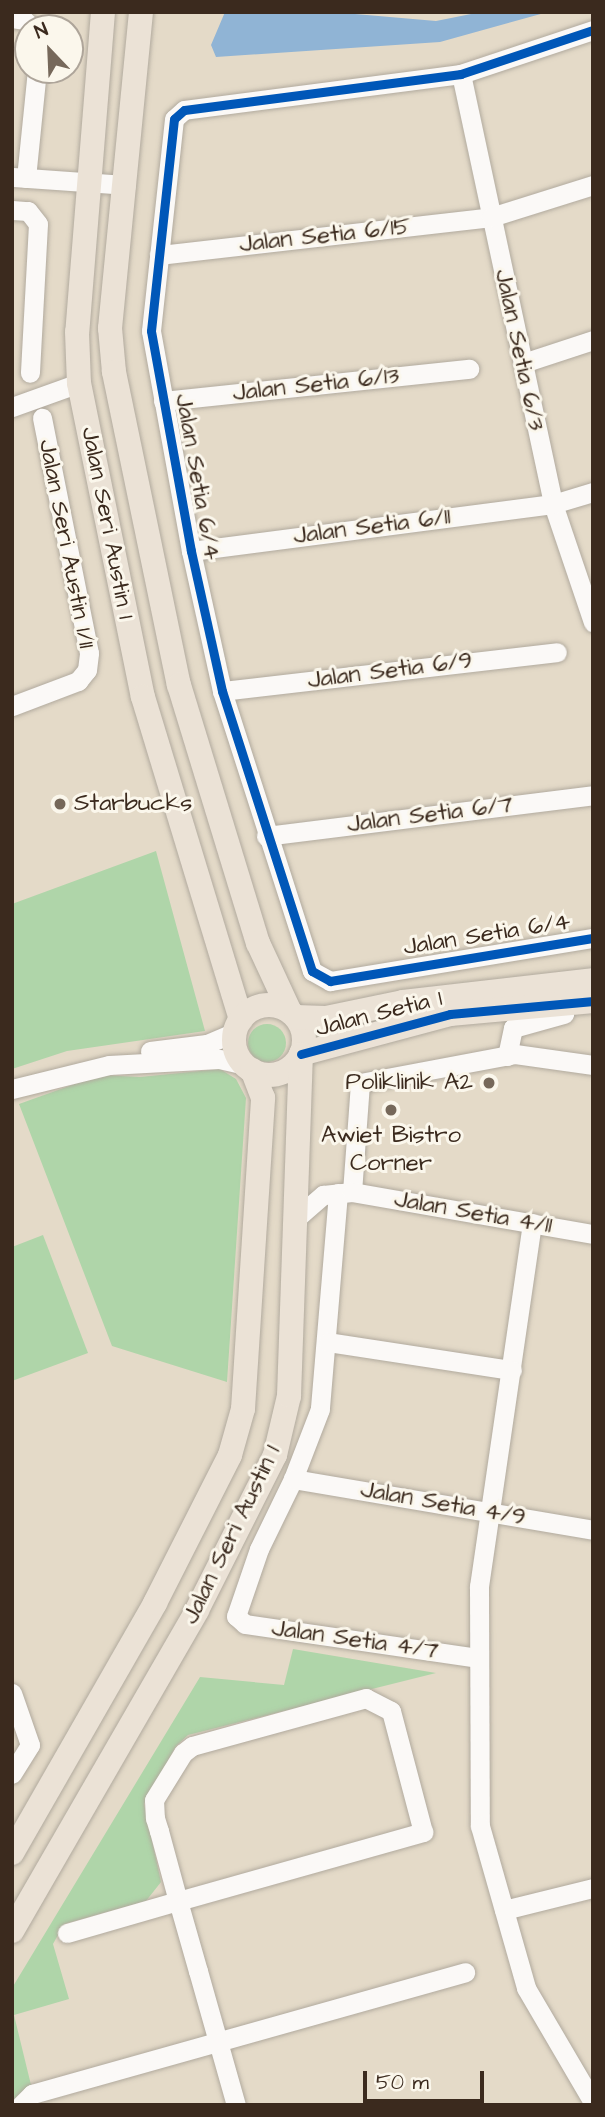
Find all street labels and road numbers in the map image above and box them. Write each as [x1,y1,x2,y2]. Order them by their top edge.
street label: Jalan Setia 6/15 [238,213,412,259]
street label: Jalan Setia 6/3 [488,267,550,433]
street label: Jalan Setia 6/13 [231,362,401,408]
street label: Jalan Setia 6/4 [168,392,226,562]
street label: Jalan Seri Austin 1 [74,425,140,621]
street label: Jalan Seri Austin 1/11 [32,437,100,651]
street label: Jalan Setia 6/11 [292,503,452,551]
street label: Jalan Setia 6/9 [306,647,474,695]
street label: Jalan Setia 6/7 [345,791,515,839]
street label: Jalan Setia 6/4 [402,908,572,962]
street label: Jalan Setia 1 [313,984,445,1044]
street label: Jalan Setia 4/11 [392,1185,554,1241]
street label: Jalan Seri Austin 1 [176,1441,288,1629]
street label: Jalan Setia 4/9 [358,1475,528,1533]
street label: Jalan Setia 4/7 [270,1614,440,1666]

